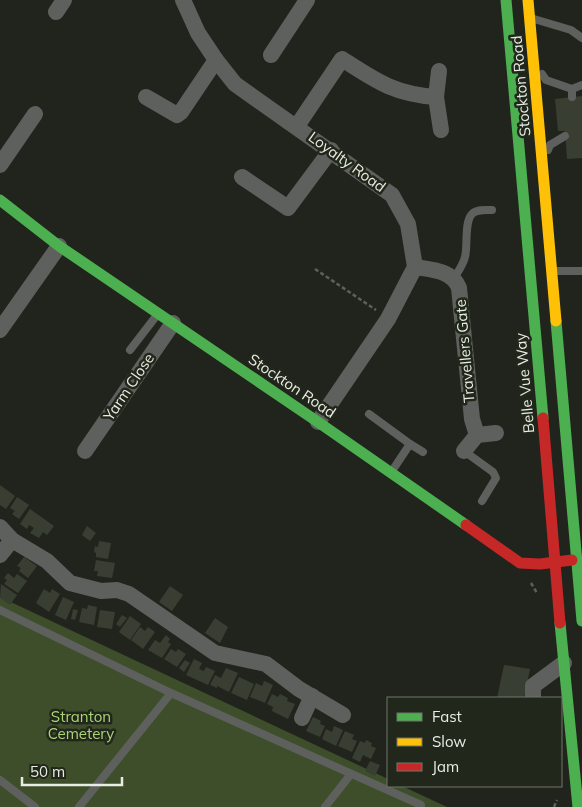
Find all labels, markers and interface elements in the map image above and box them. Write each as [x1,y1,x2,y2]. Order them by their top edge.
street label: Stockton Road [507,35,534,137]
street label: Loyalty Road [305,127,390,196]
street label: Travellers Gate [451,299,478,403]
street label: Belle Vue Way [511,332,538,434]
street label: Yarm Close [98,349,158,425]
street label: Stockton Road [245,349,340,422]
legend [387,697,562,787]
park label: Stranton Cemetery [48,707,114,743]
text: Fast [432,707,462,726]
text: Slow [432,732,466,751]
scale bar [22,754,122,786]
text: Jam [432,757,459,776]
text: 50 m [30,762,65,781]

